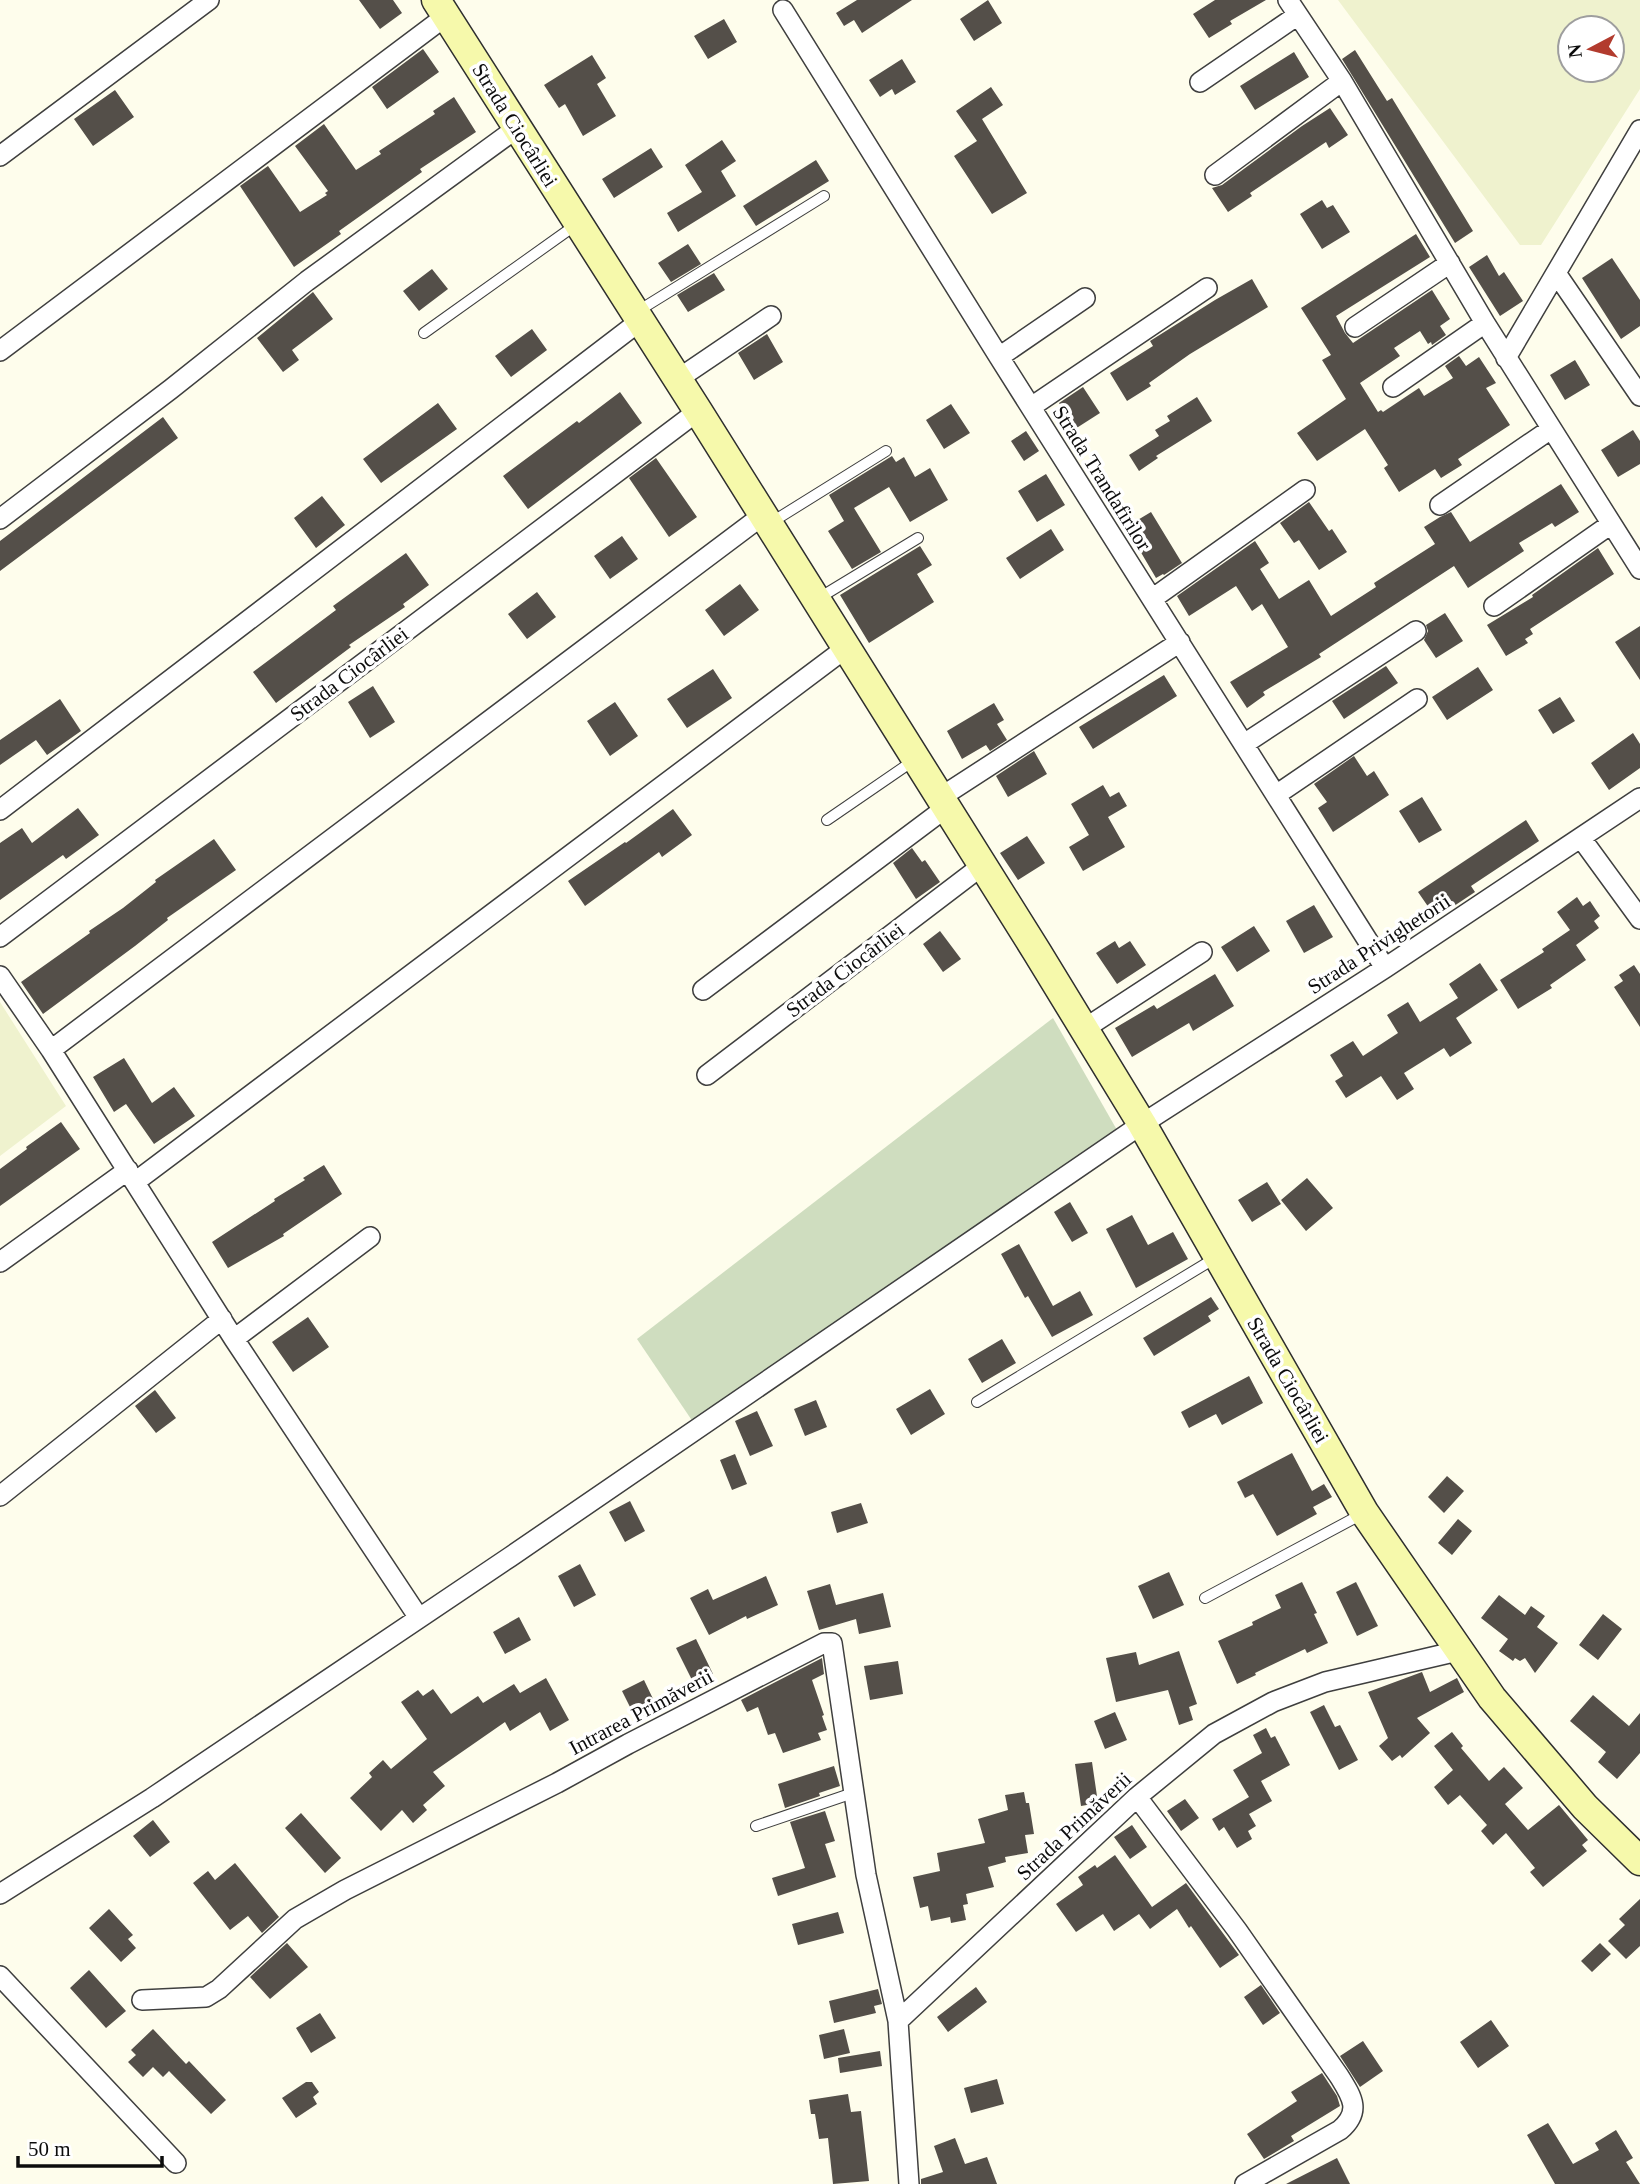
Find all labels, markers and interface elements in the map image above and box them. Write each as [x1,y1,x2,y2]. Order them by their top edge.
north arrow [1556,14,1626,84]
text: N [1563,43,1586,59]
street label: Strada Ciocârliei [467,59,563,192]
street label: Strada Trandafirilor [1048,401,1156,555]
street label: Strada Ciocârliei [285,622,413,726]
street label: Strada Privighetorii [1303,889,1455,999]
street label: Strada Ciocârliei [781,918,909,1022]
street label: Strada Ciocârliei [1242,1313,1334,1447]
street label: Intrarea Primăverii [565,1664,717,1760]
street label: Strada Primăverii [1012,1767,1136,1885]
scale bar [18,2124,161,2168]
text: 50 m [28,2137,71,2161]

